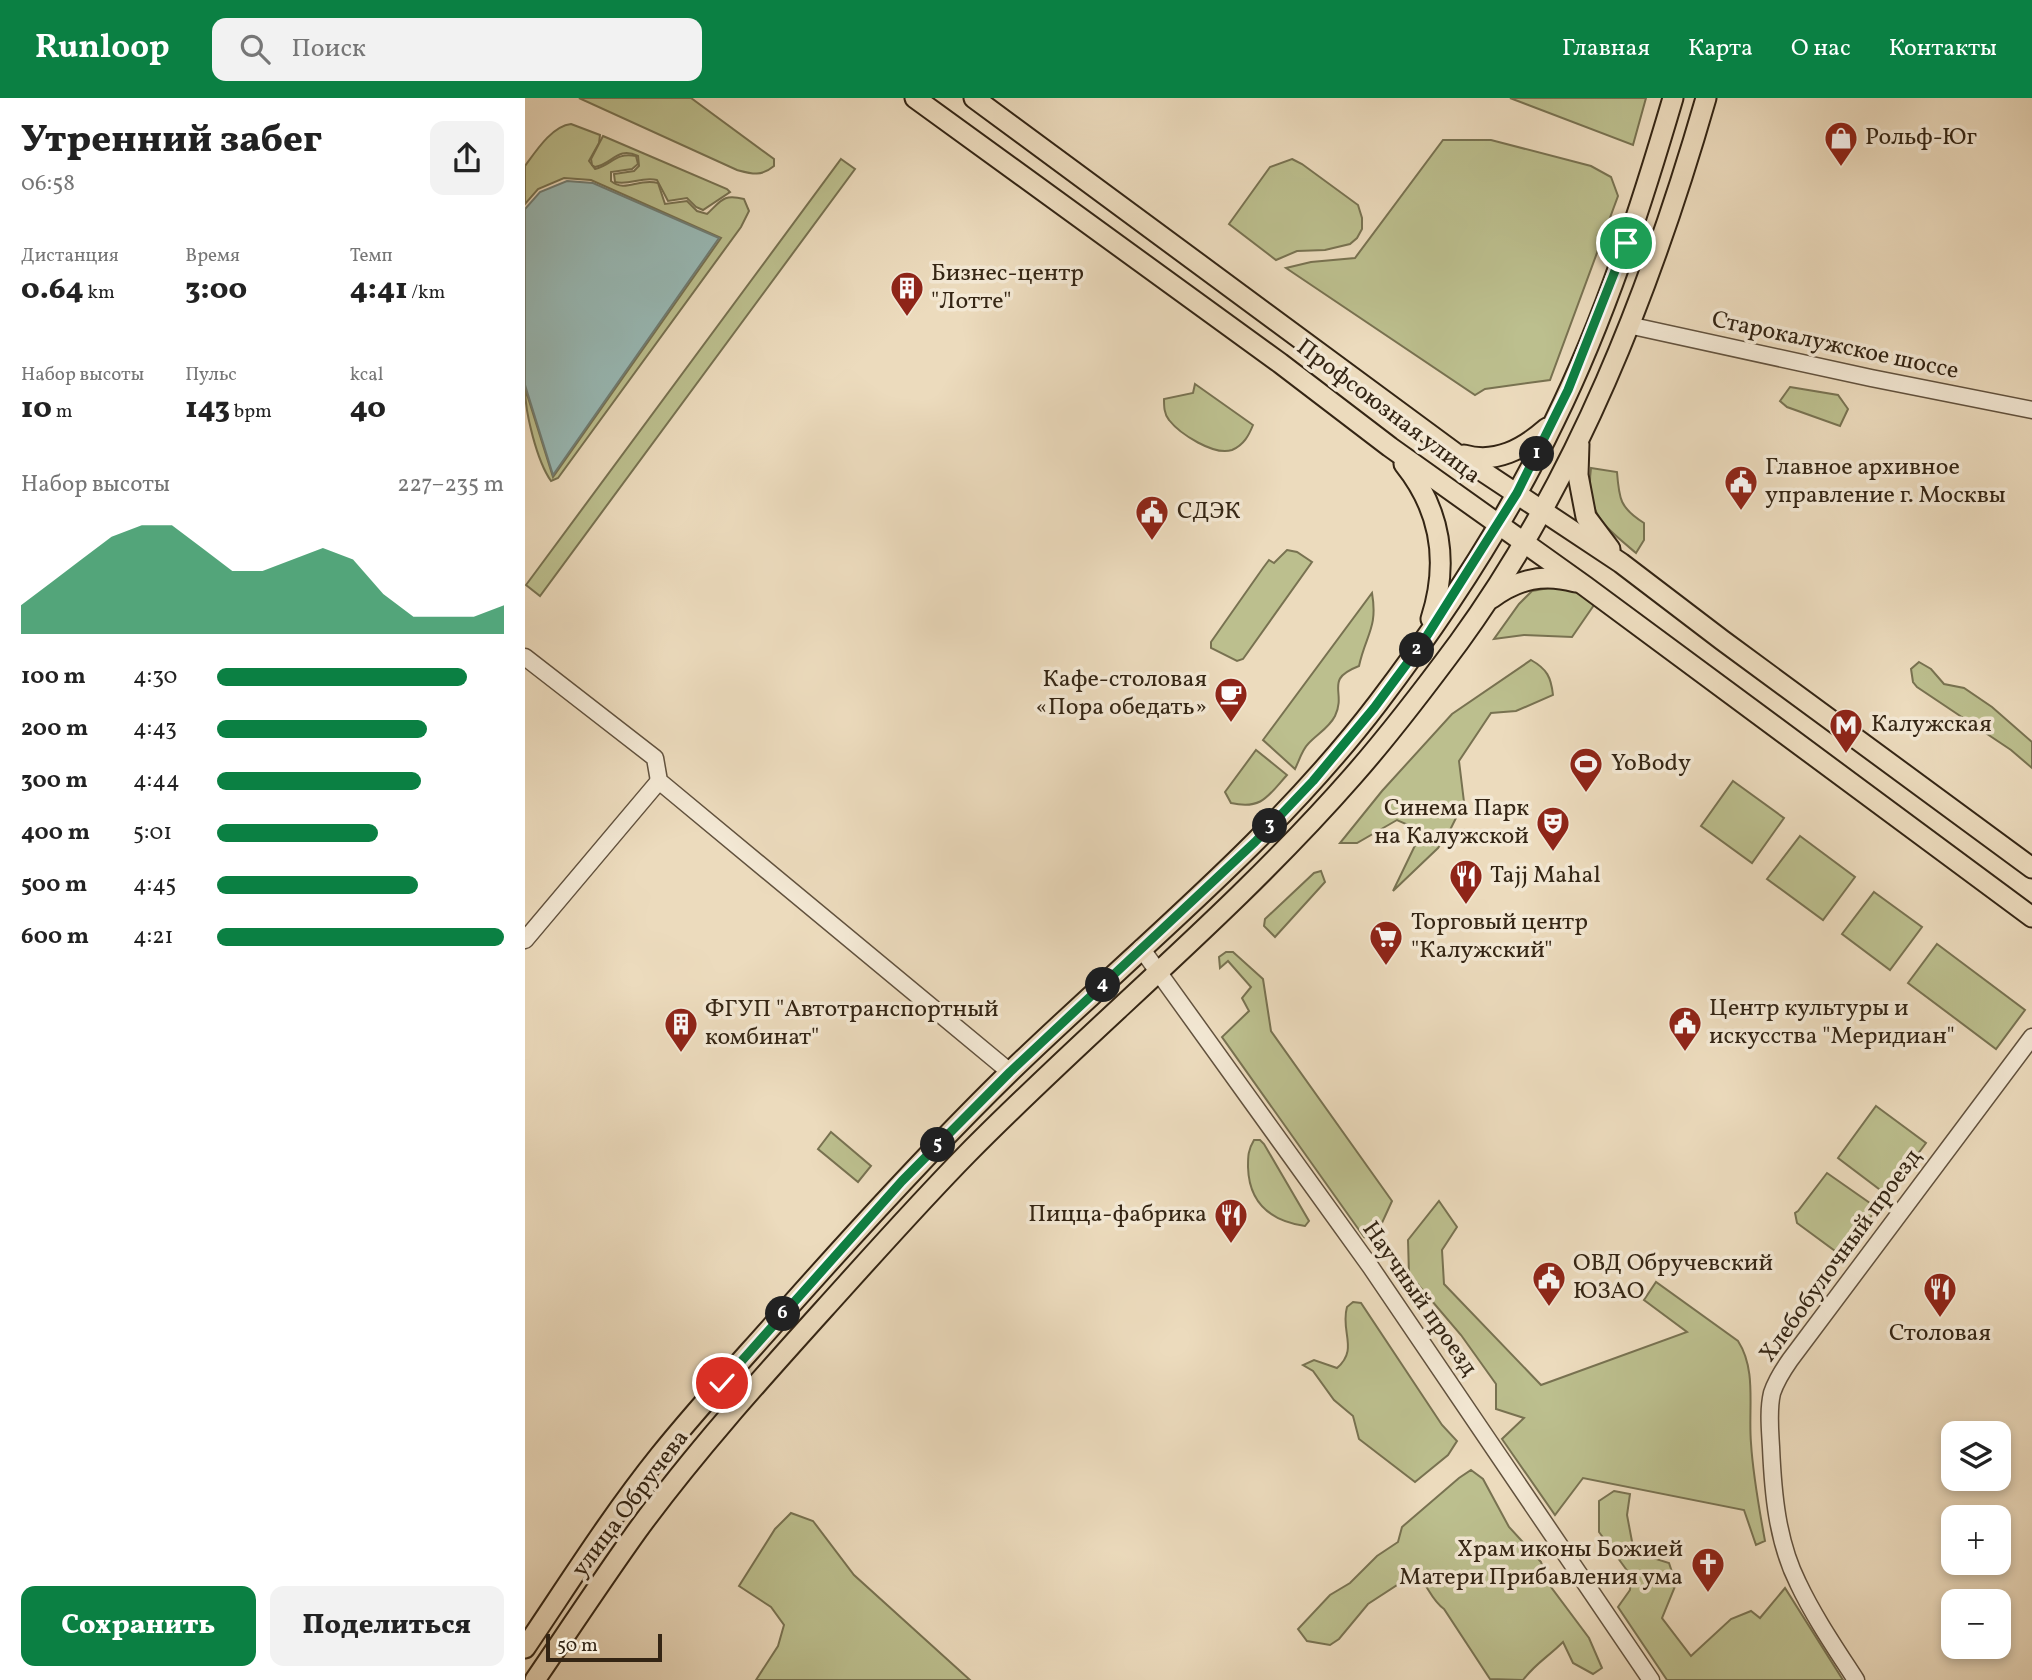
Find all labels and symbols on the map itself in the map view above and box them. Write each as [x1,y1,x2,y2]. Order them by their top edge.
shop icon: Рольф-Юг [1822,119,1860,168]
place label: Рольф-Юг [1865,121,1977,155]
pin [1596,213,1656,273]
place label: Бизнес-центр "Лотте" [931,257,1084,319]
building icon: Бизнес-центр "Лотте" [888,269,926,318]
street label: Старокалужское шоссе [1708,303,1962,389]
street label: Профсоюзная улица [1289,331,1487,493]
pin: 1 [1520,436,1555,472]
place label: Главное архивное управление г. Москвы [1765,451,2006,513]
public building icon: Главное архивное управление г. Москвы [1722,463,1760,512]
public building icon: СДЭК [1133,493,1171,542]
place label: СДЭК [1177,495,1241,529]
pin: 2 [1399,632,1435,668]
place label: Кафе-столовая «Пора обедать» [1036,663,1207,725]
cafe icon: Кафе-столовая «Пора обедать» [1212,675,1250,724]
metro station icon: Калужская [1827,706,1865,755]
place label: Калужская [1871,708,1992,742]
sports icon: YoBody [1567,745,1605,794]
place label: YoBody [1611,747,1691,781]
place label: Синема Парк на Калужской [1374,792,1529,854]
theatre icon: Синема Парк на Калужской [1534,804,1572,853]
pin: 3 [1253,808,1287,844]
restaurant icon: Tajj Mahal [1447,857,1485,906]
place label: Tajj Mahal [1490,859,1601,893]
place label: Торговый центр "Калужский" [1411,906,1588,968]
supermarket icon: Торговый центр "Калужский" [1367,918,1405,967]
pin: 4 [1085,968,1121,1002]
place label: Центр культуры и искусства "Меридиан" [1709,992,1955,1054]
place label: ФГУП "Автотранспортный комбинат" [705,993,999,1055]
public building icon: Центр культуры и искусства "Меридиан" [1666,1004,1704,1053]
building icon: ФГУП "Автотранспортный комбинат" [662,1005,700,1054]
pin: 5 [921,1128,955,1162]
street label: Хлебобулочный проезд [1752,1142,1930,1370]
restaurant icon: Пицца-фабрика [1212,1196,1250,1245]
place label: Пицца-фабрика [1028,1198,1207,1232]
street label: Научный проезд [1353,1215,1485,1384]
place label: ОВД Обручевский ЮЗАО [1573,1247,1773,1309]
public building icon: ОВД Обручевский ЮЗАО [1530,1259,1568,1308]
restaurant icon: Столовая [1921,1270,1959,1319]
pin: 6 [765,1296,801,1332]
place label: Столовая [1889,1317,1991,1351]
pin [692,1353,752,1413]
street label: улица Обручева [564,1423,698,1585]
place label: Храм иконы Божией Матери Прибавления ума [1399,1533,1683,1595]
church icon: Храм иконы Божией Матери Прибавления ума [1689,1545,1727,1594]
scale bar [546,1631,661,1663]

